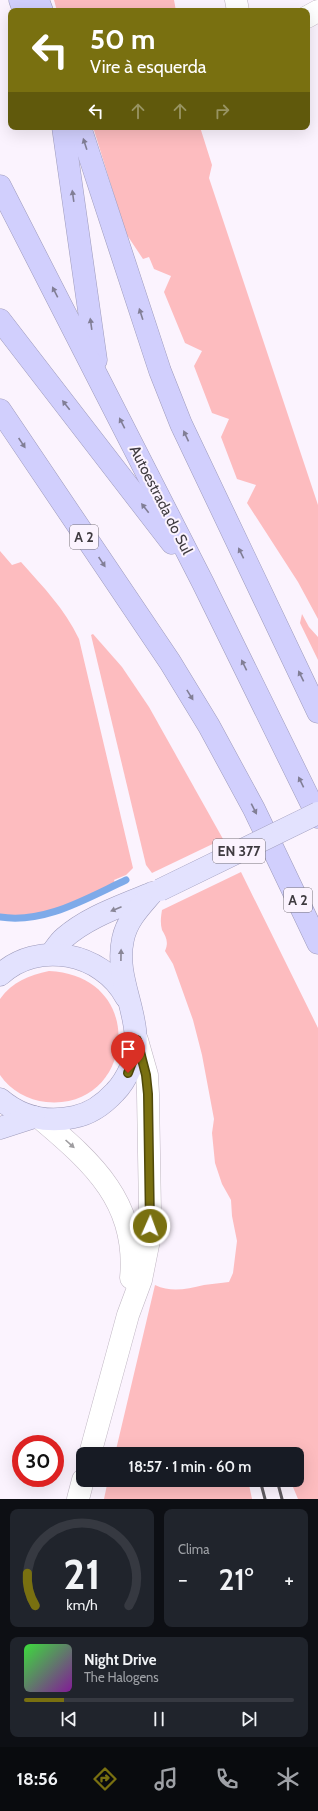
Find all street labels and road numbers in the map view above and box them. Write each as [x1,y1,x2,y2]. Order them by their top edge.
street label: Autoestrada do Sul [126,443,196,558]
road number: A 2 [70,525,98,549]
road number: EN 377 [213,839,265,863]
road number: A 2 [284,888,312,912]

